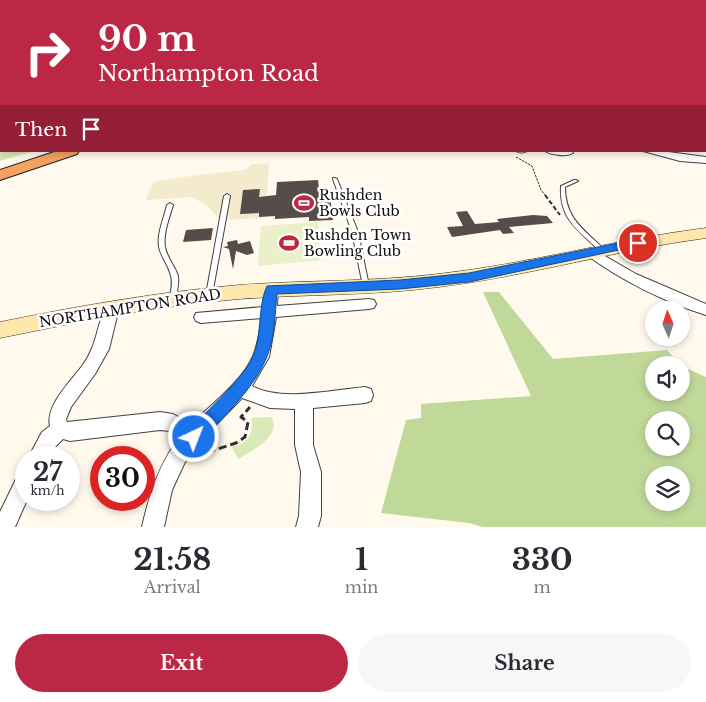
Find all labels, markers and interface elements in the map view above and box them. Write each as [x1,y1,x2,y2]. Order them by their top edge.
text: 90 m [98,17,196,60]
icon: right [15,20,80,85]
text: Northampton Road [98,60,319,87]
icon: arrive [77,115,105,143]
text: Then [15,118,67,141]
place label: Rushden Bowls Club [319,186,400,220]
sports icon: Rushden Bowls Club [293,192,315,214]
pin [617,222,659,264]
place label: Rushden Town Bowling Club [304,226,412,260]
icon: arrive [624,229,652,257]
sports icon: Rushden Town Bowling Club [278,232,300,254]
street label: NORTHAMPTON ROAD [38,285,222,331]
north arrow [645,301,690,346]
map controls [645,301,690,511]
button: sound [645,356,690,401]
position arrow [167,410,219,462]
button: search [645,411,690,456]
speed limit sign: 30 [90,446,155,511]
text: 27 [33,457,62,488]
button: layers [645,466,690,511]
text: km/h [30,483,65,498]
text: 21:58 [133,541,211,578]
text: 1 [355,541,368,578]
text: 330 [512,541,573,578]
text: Arrival [144,577,201,597]
text: min [345,577,378,597]
text: m [534,577,551,597]
button: Exit [15,634,348,692]
button: Share [358,634,691,692]

